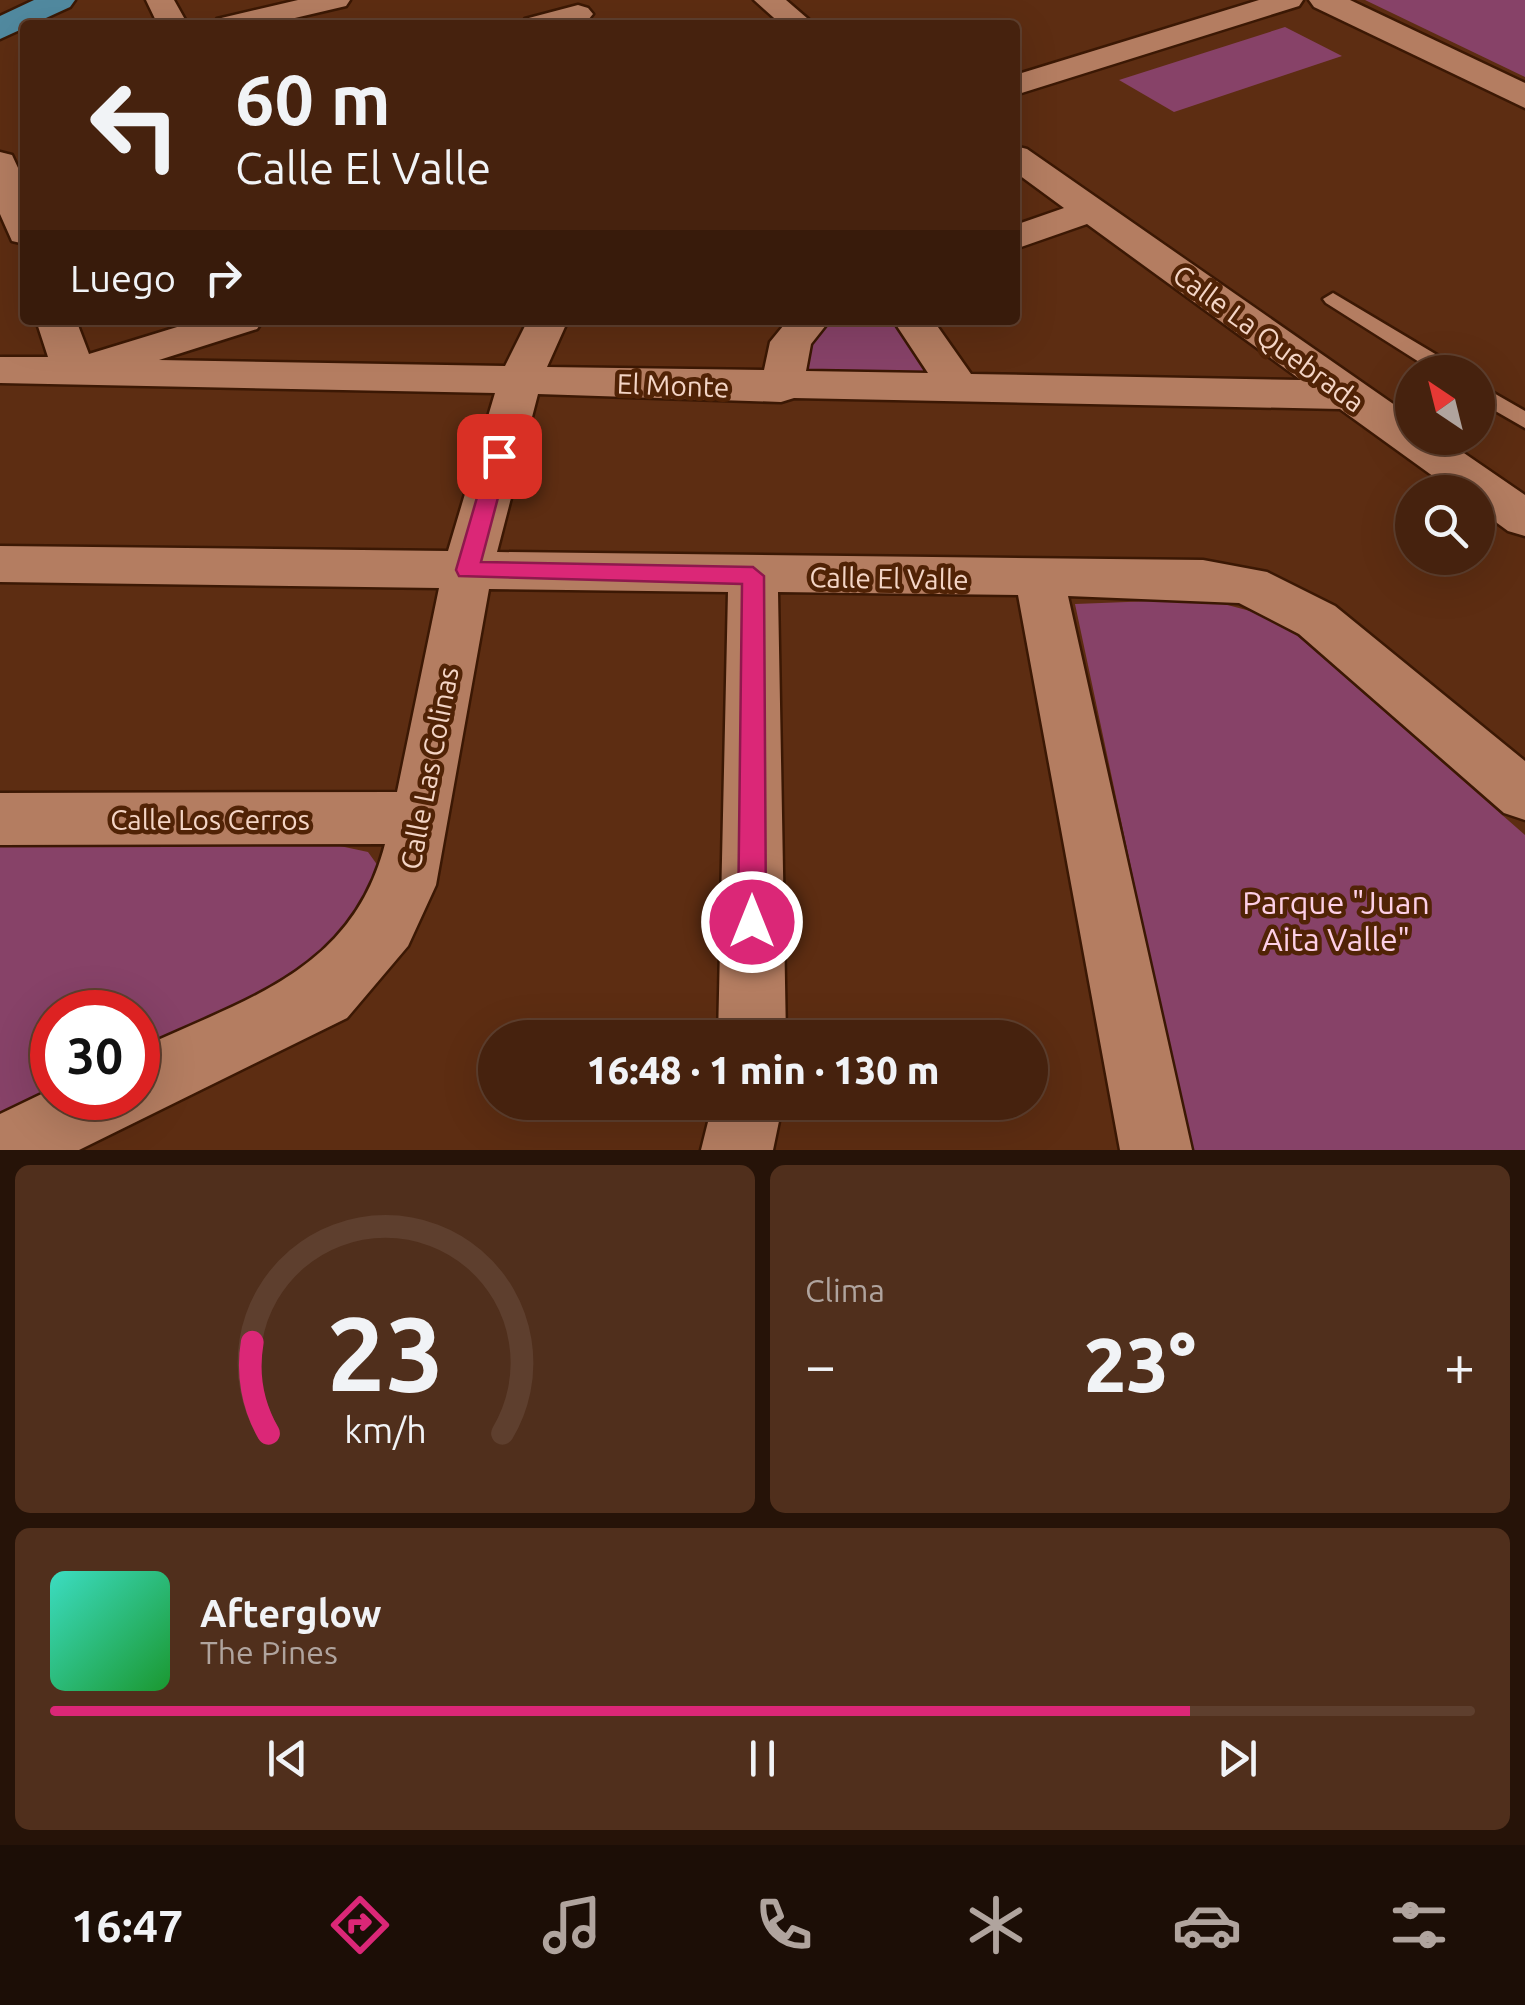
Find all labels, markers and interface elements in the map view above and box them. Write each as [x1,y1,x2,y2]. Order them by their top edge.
icon: left [70,60,200,190]
text: 60 m [235,60,391,138]
text: Calle El Valle [235,142,491,193]
icon: right [196,250,251,305]
text: Luego [70,257,176,299]
street label: Calle La Quebrada [1167,258,1371,418]
north arrow [1395,355,1495,455]
map controls [1395,355,1495,575]
street label: El Monte [616,368,730,402]
pin [457,414,542,499]
icon: arrive [472,429,527,484]
button: search [1395,475,1495,575]
street label: Calle El Valle [809,561,969,595]
street label: Calle Las Colinas [394,664,464,872]
street label: Calle Los Cerros [110,804,310,835]
position arrow [700,870,804,974]
park label: Parque "Juan Aita Valle" [1242,884,1430,957]
speed limit sign: 30 [30,990,160,1120]
text: 16:48 · 1 min · 130 m [586,1049,940,1091]
text: Clima [805,1272,885,1308]
text: 23 [326,1294,444,1411]
text: 23° [1084,1322,1196,1406]
text: − [805,1334,836,1395]
text: + [1444,1334,1475,1395]
text: km/h [344,1410,426,1450]
text: Afterglow [200,1592,382,1634]
text: The Pines [200,1634,338,1670]
icon: previous [260,1731,315,1786]
icon: pause [735,1731,790,1786]
icon: next [1210,1731,1265,1786]
icon: directions [325,1890,395,1960]
icon: music [537,1890,607,1960]
icon: phone [749,1890,819,1960]
icon: climate [961,1890,1031,1960]
icon: car [1172,1890,1242,1960]
icon: filters [1384,1890,1454,1960]
text: 16:47 [71,1900,183,1951]

